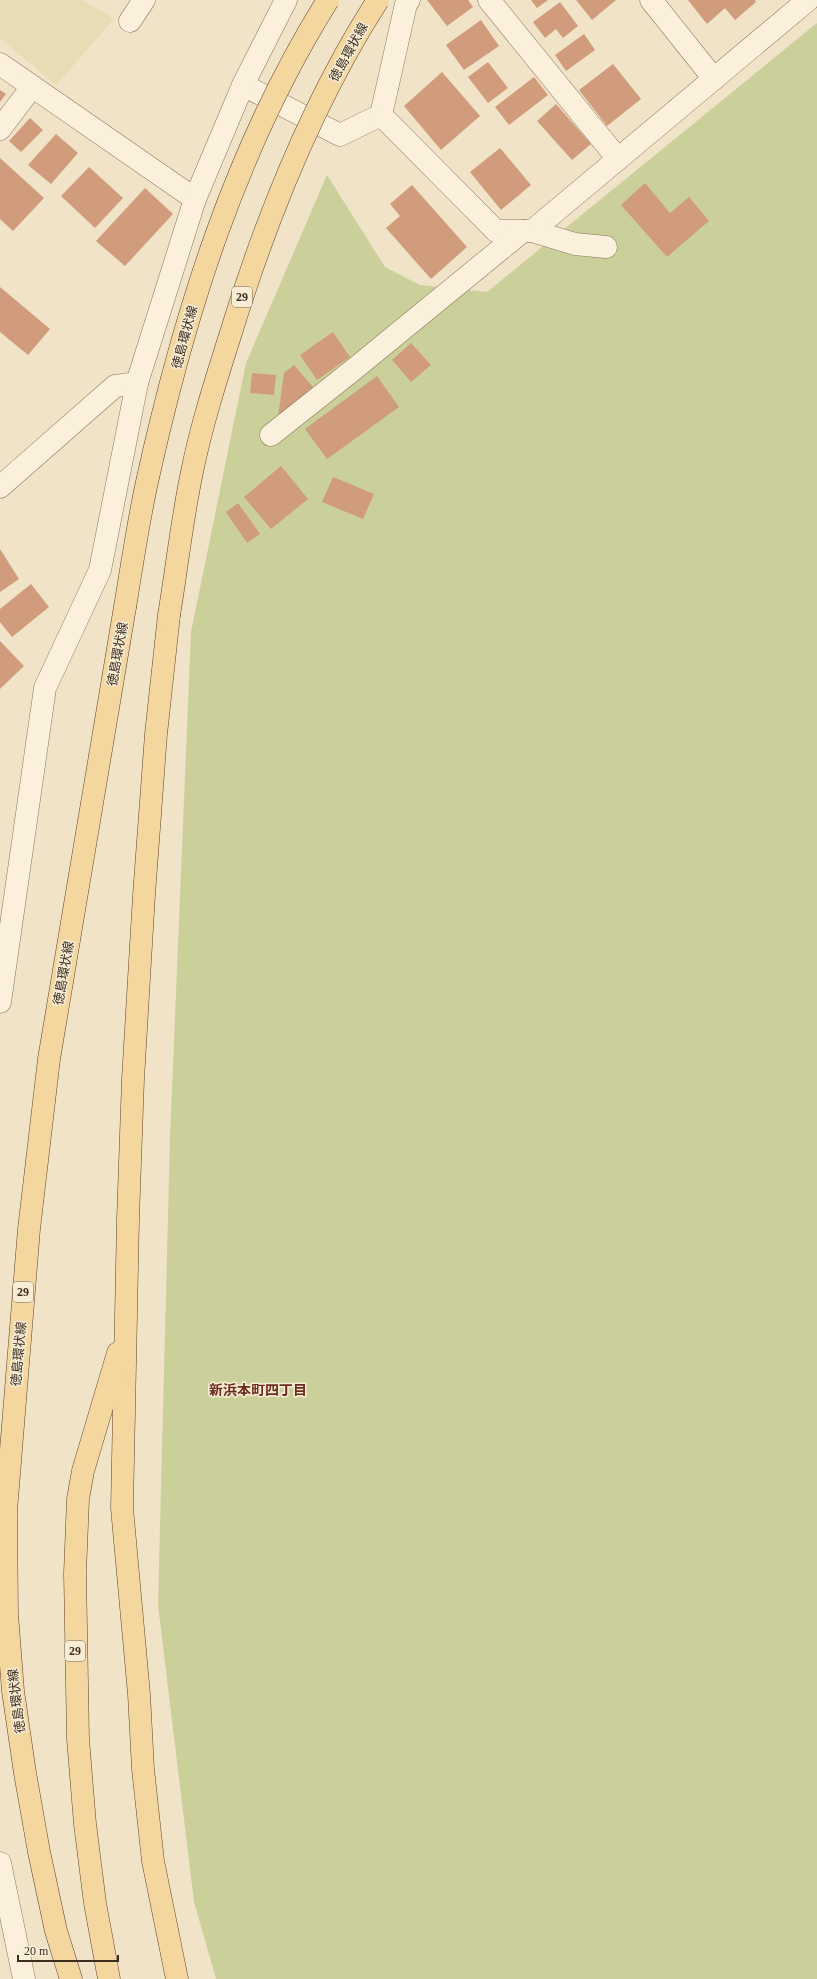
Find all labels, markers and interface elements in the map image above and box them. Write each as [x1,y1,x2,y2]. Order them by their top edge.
street label: 徳島環状線 [326,20,371,84]
road number: 29 [232,287,252,307]
street label: 徳島環状線 [169,304,200,370]
street label: 徳島環状線 [104,621,131,687]
street label: 徳島環状線 [50,940,77,1006]
road number: 29 [13,1282,33,1302]
street label: 徳島環状線 [8,1321,29,1387]
district label: 新浜本町四丁目 [209,1382,307,1398]
road number: 29 [65,1641,85,1661]
street label: 徳島環状線 [5,1668,28,1734]
scale bar [18,1937,118,1963]
text: 20 m [24,1944,49,1958]

